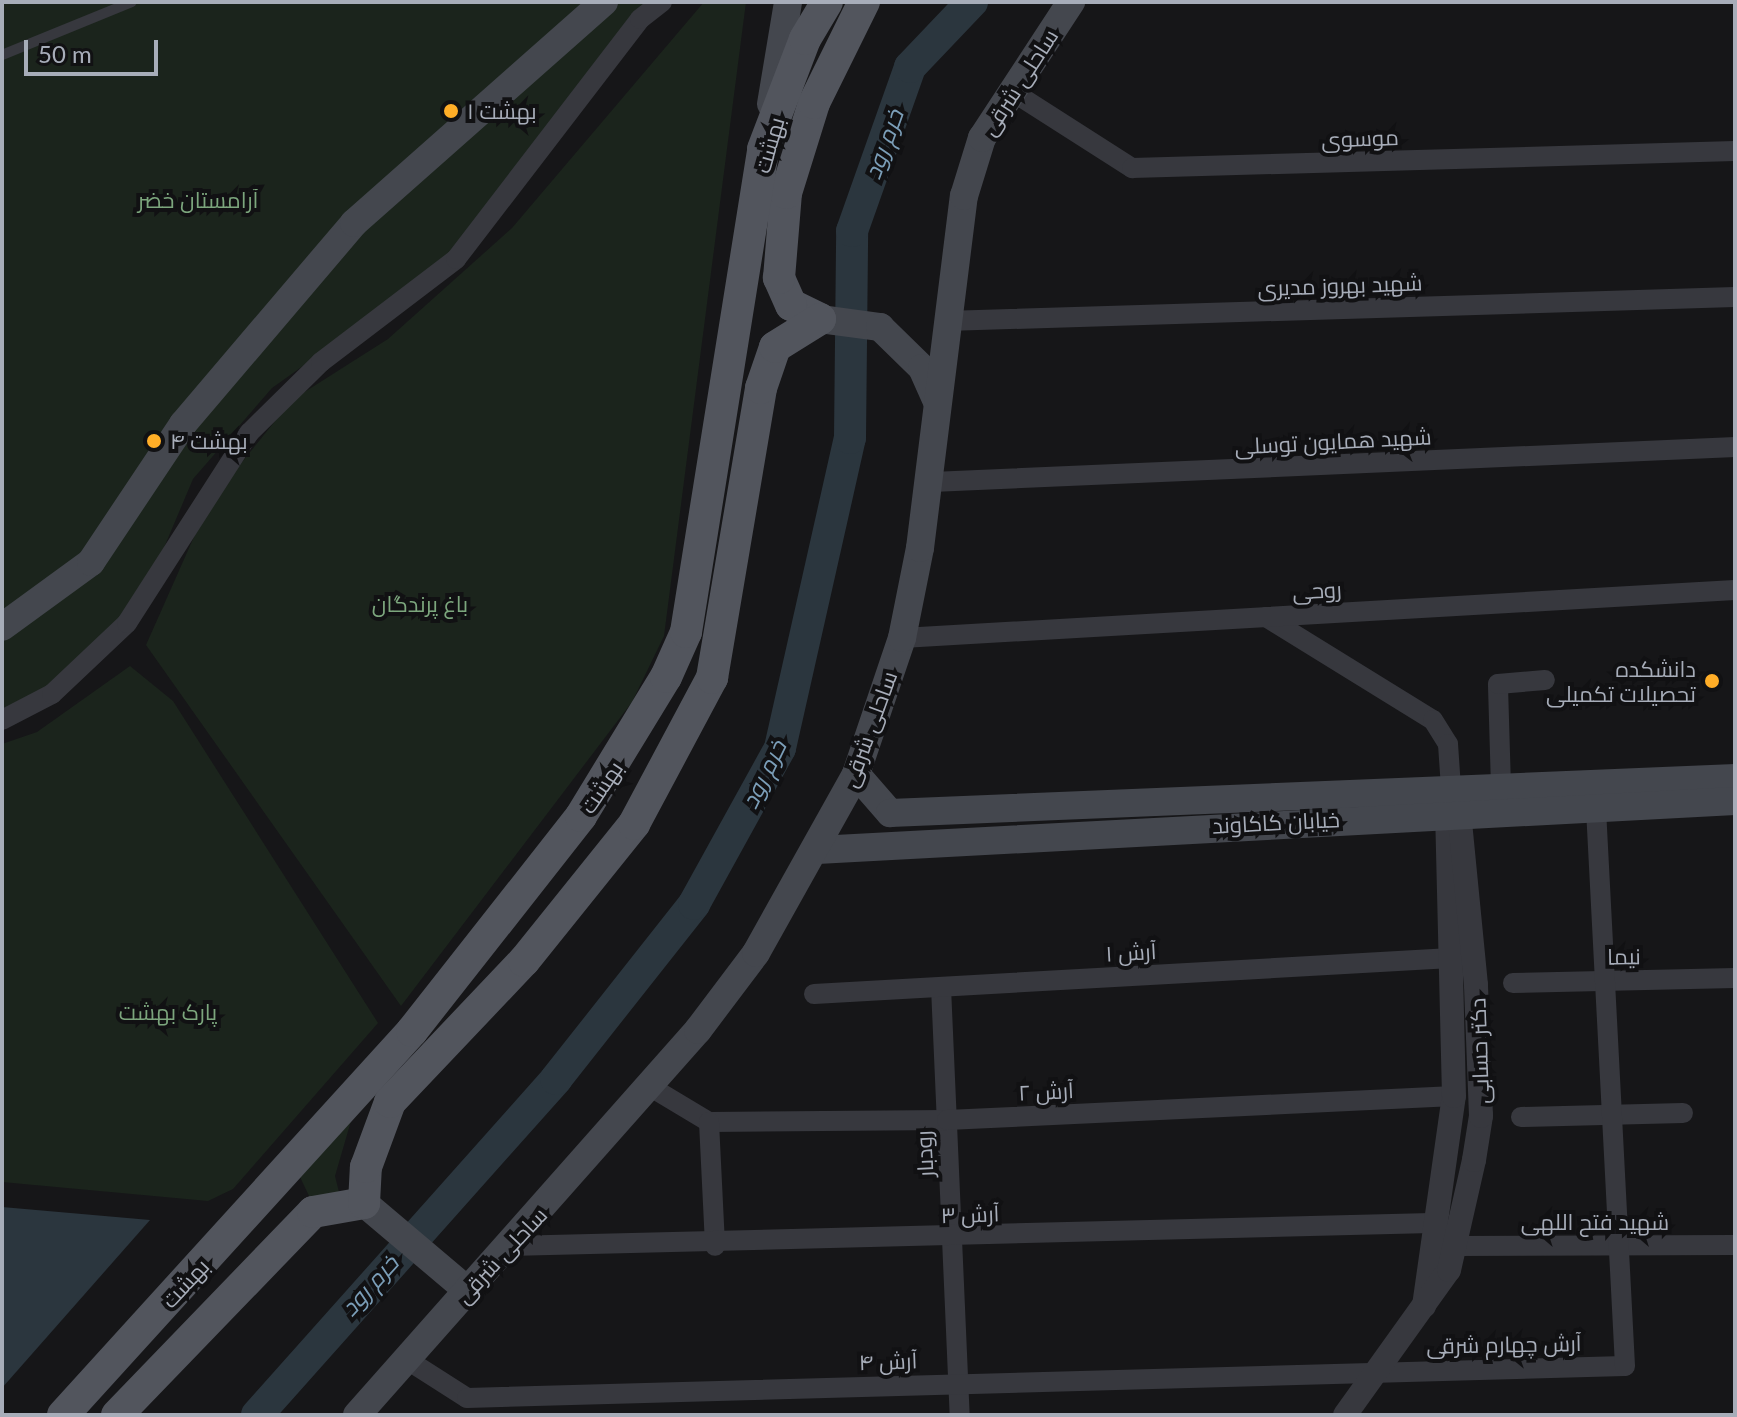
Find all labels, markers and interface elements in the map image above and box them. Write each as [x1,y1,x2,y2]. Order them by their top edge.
scale bar [28,24,162,74]
street label: ساحلی شرقی [975,24,1063,140]
text: 50 m [38,39,92,68]
place label: بهشت ۱ [467,98,537,124]
marker: بهشت ۱ [442,102,460,120]
water label: خرم رود [857,105,909,183]
street label: بهشت [748,114,790,176]
street label: موسوی [1321,123,1399,153]
park label: آرامستان خضر [138,187,258,213]
street label: شهید بهروز مدیری [1257,269,1423,301]
street label: شهید همایون توسلی [1234,423,1432,459]
place label: بهشت ۴ [170,428,248,454]
marker: بهشت ۴ [145,432,163,450]
street label: روحی [1292,576,1342,604]
park label: باغ پرندگان [372,591,468,617]
place label: دانشکده تحصیلات تکمیلی [1546,655,1696,706]
street label: ساحلی شرقی [836,667,902,791]
marker: دانشکده تحصیلات تکمیلی [1703,672,1721,690]
water label: خرم رود [734,735,792,813]
street label: بهشت [574,756,628,818]
street label: خیابان کاکاوند [1211,805,1341,839]
street label: آرش ۱ [1105,937,1157,967]
street label: نیما [1607,943,1641,969]
street label: دکتر حسابی [1464,998,1494,1104]
park label: پارک بهشت [119,999,217,1025]
street label: آرش ۲ [1018,1076,1074,1106]
street label: رودبار [910,1130,938,1178]
street label: آرش ۳ [940,1200,1000,1228]
street label: ساحلی شرقی [450,1202,552,1308]
street label: شهید فتح اللهی [1521,1209,1669,1235]
water label: خرم رود [334,1249,404,1321]
street label: بهشت [156,1253,214,1313]
street label: آرش چهارم شرقی [1426,1329,1582,1359]
street label: آرش ۴ [858,1347,918,1375]

